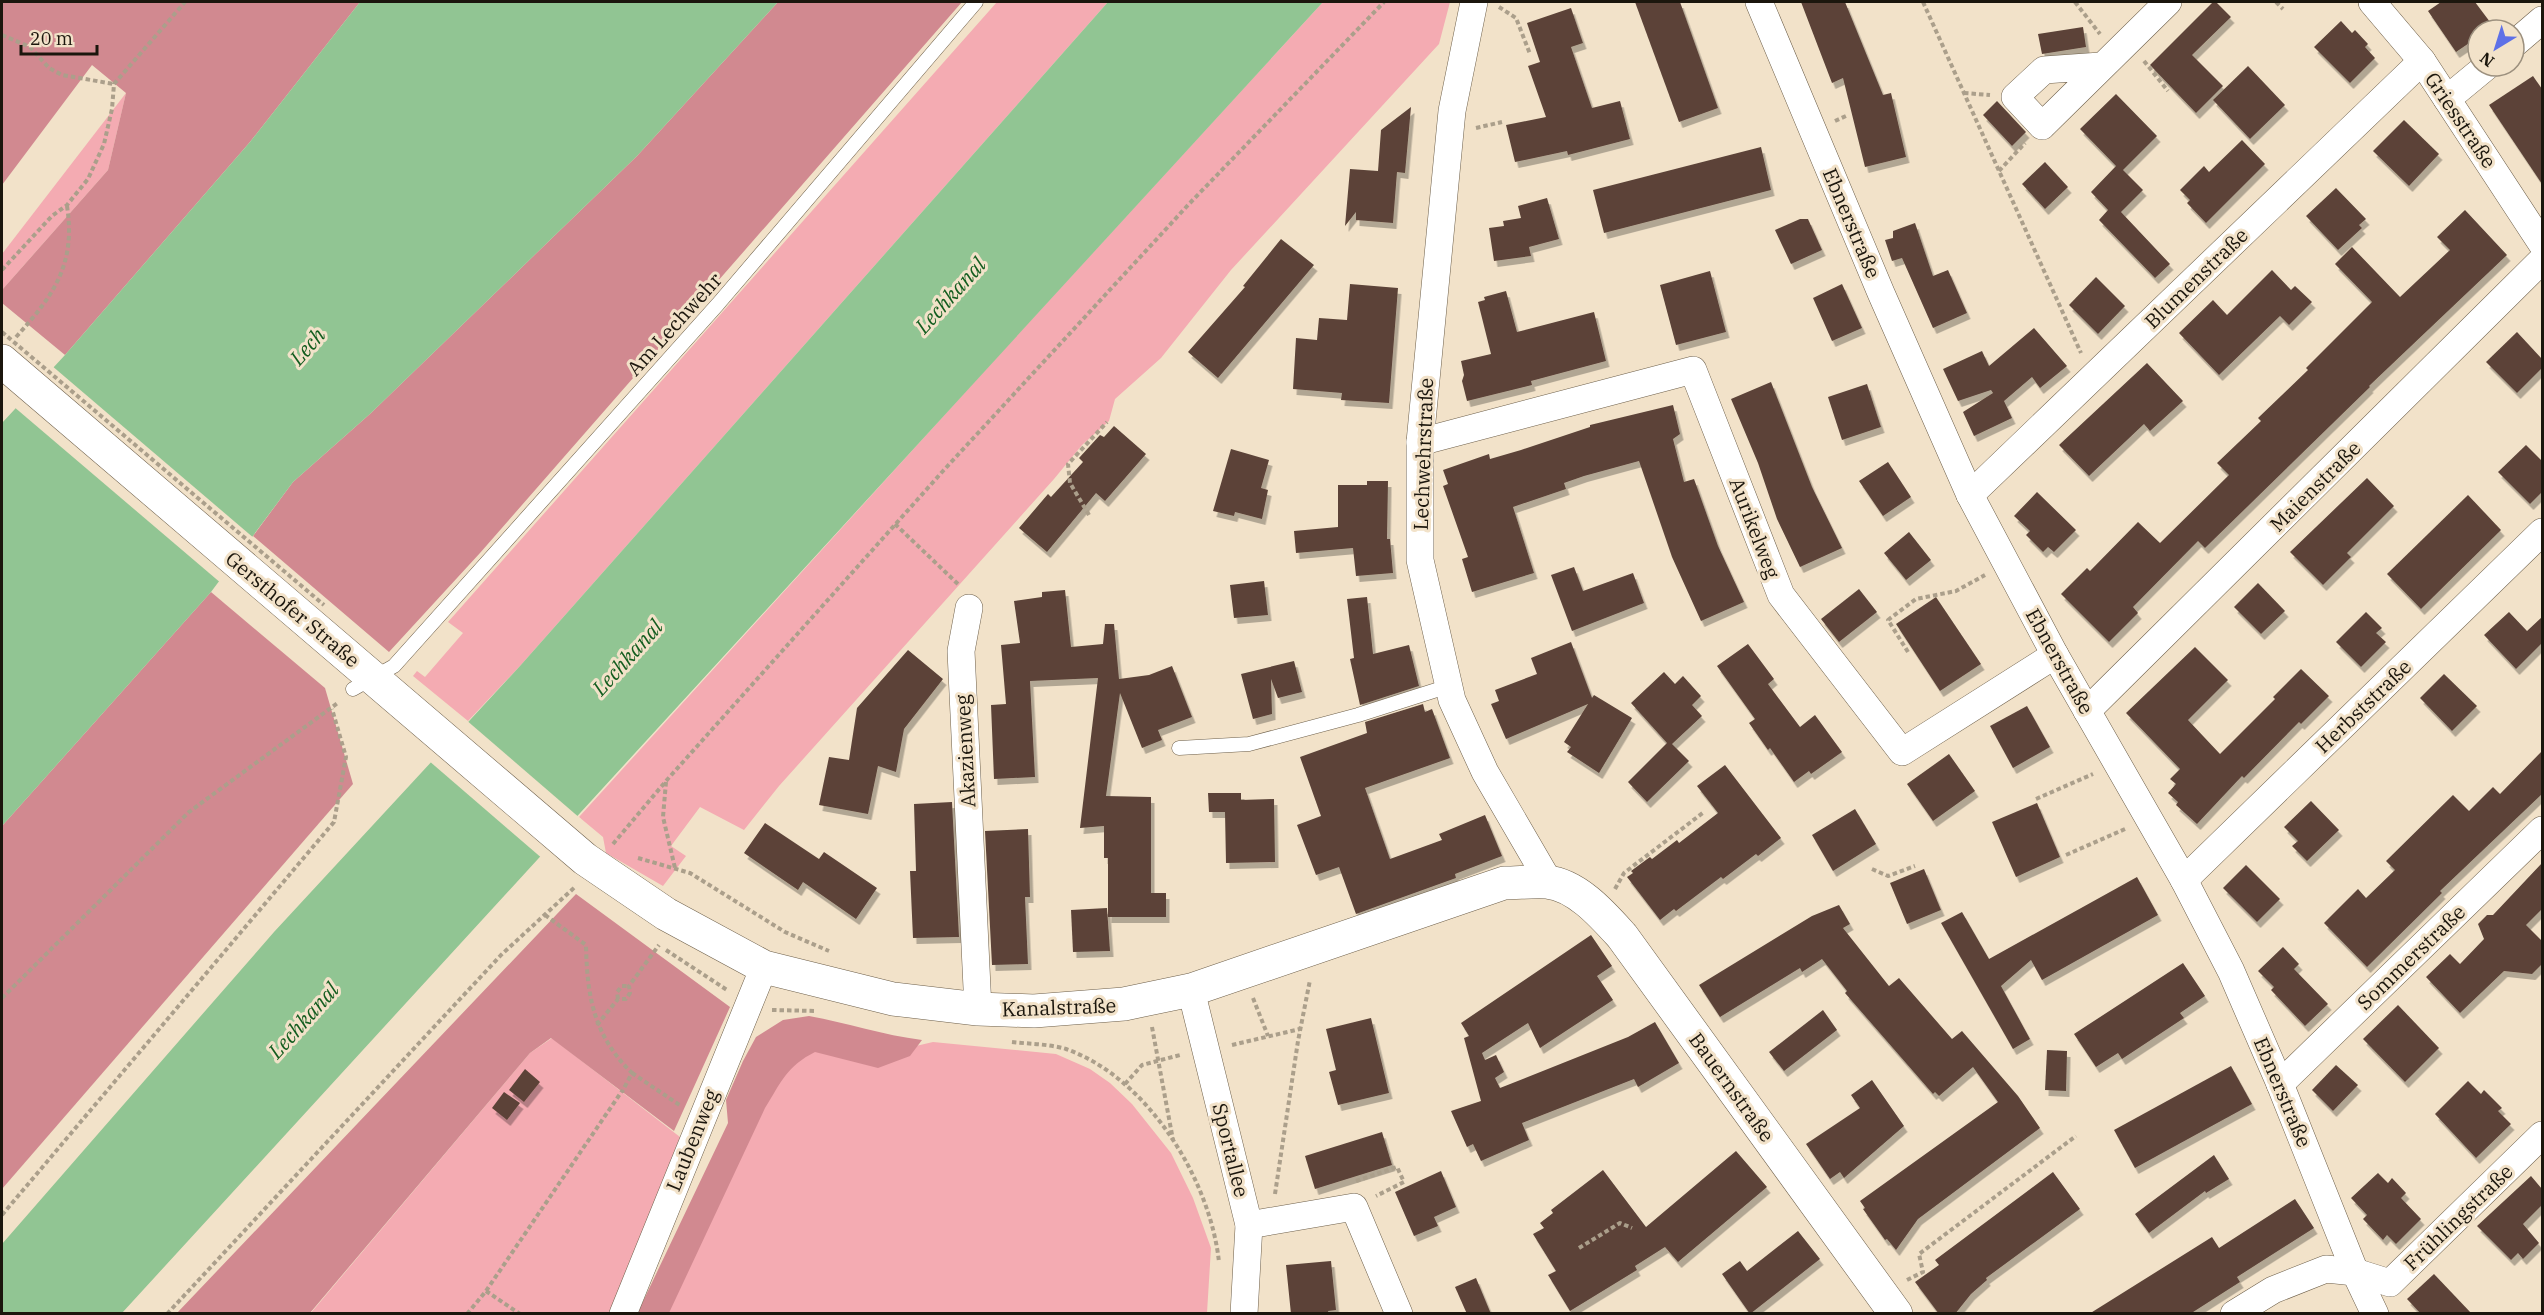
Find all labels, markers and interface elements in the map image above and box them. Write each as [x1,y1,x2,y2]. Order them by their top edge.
scale bar [21,18,98,56]
north arrow [2466,18,2526,78]
text: 20 m [30,27,73,50]
text: N [2476,48,2498,72]
street label: Griesstraße [2419,67,2503,173]
street label: Ebnerstraße [1817,164,1887,282]
street label: Blumenstraße [2138,222,2254,334]
water label: Lechkanal [908,250,992,340]
street label: Am Lechwehr [620,267,728,381]
water label: Lech [282,321,331,371]
street label: Lechwehrstraße [1407,377,1439,531]
street label: Maienstraße [2264,435,2366,537]
street label: Aurikelweg [1723,474,1787,582]
street label: Gersthofer Straße [220,545,366,673]
street label: Ebnerstraße [2020,603,2100,719]
water label: Lechkanal [585,612,669,702]
street label: Herbststraße [2309,653,2417,759]
street label: Akazienweg [949,694,981,808]
street label: Sommerstraße [2351,898,2471,1016]
water label: Lechkanal [261,975,345,1065]
street label: Kanalstraße [1001,992,1117,1022]
street label: Bauernstraße [1683,1027,1781,1147]
street label: Ebnerstraße [2248,1033,2318,1151]
street label: Laubenweg [659,1085,725,1195]
street label: Sportallee [1206,1100,1256,1200]
street label: Frühlingstraße [2398,1158,2518,1276]

